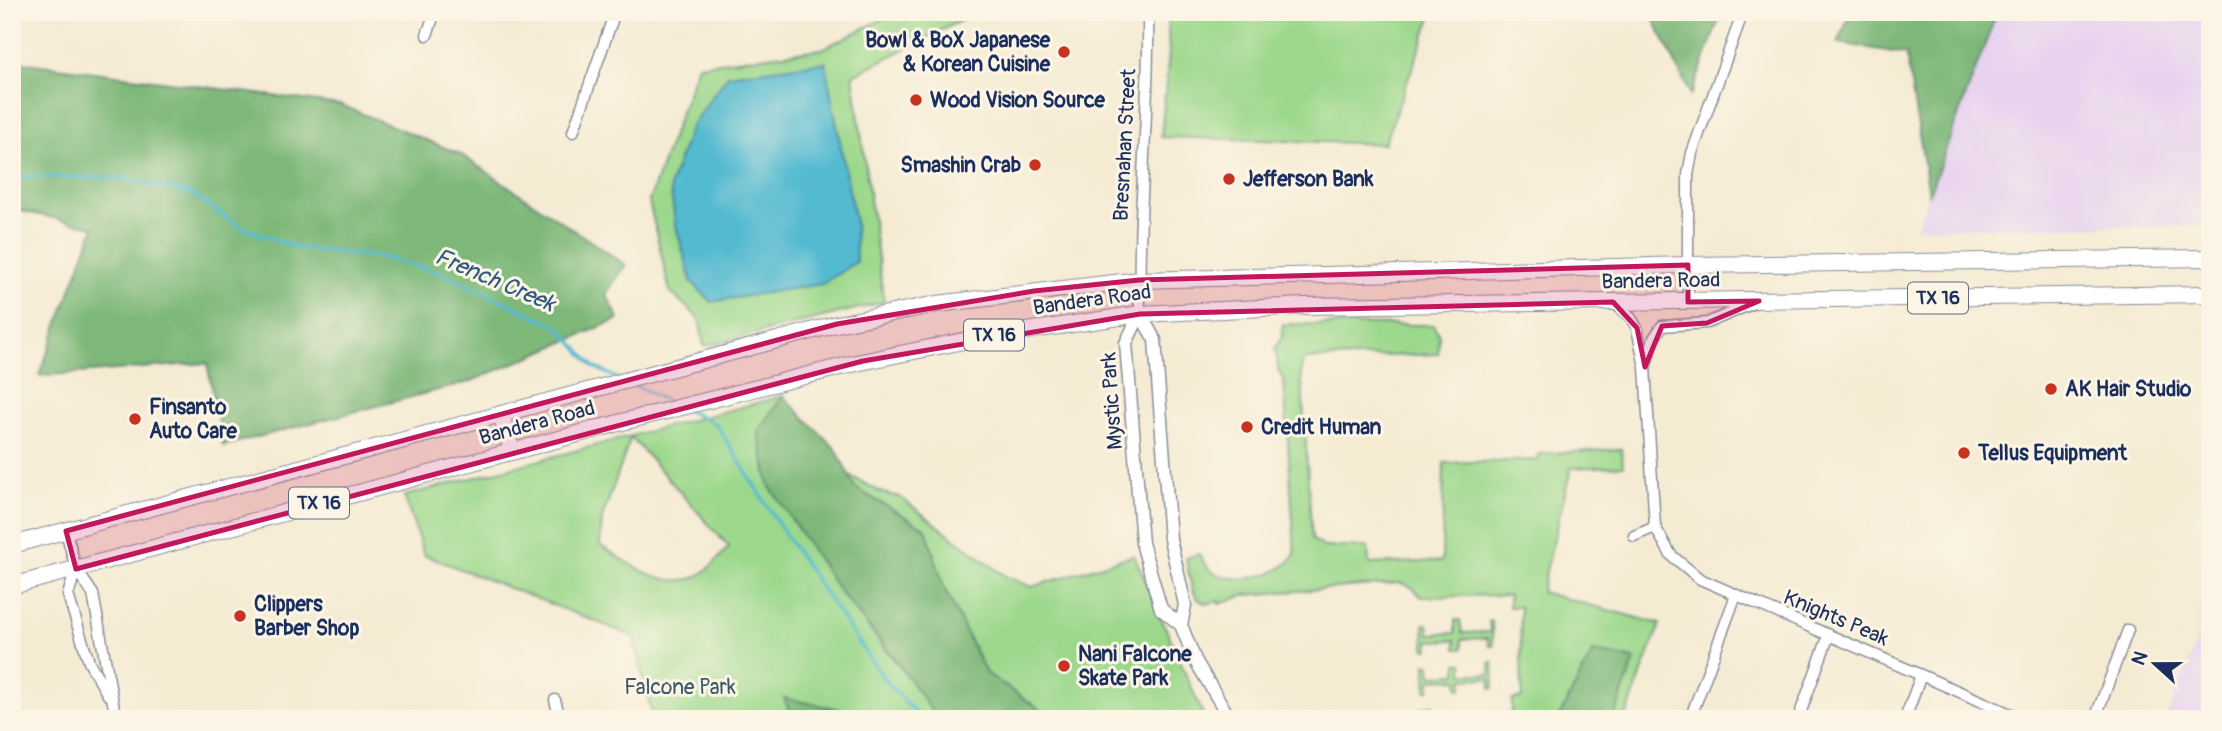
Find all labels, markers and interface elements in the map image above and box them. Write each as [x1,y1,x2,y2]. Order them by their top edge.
place label: Bowl & BoX Japanese & Korean Cuisine [865,27,1051,78]
marker: Bowl & BoX Japanese & Korean Cuisine [1056,44,1072,60]
street label: Bresnahan Street [1108,67,1143,222]
place label: Wood Vision Source [930,87,1106,114]
marker: Wood Vision Source [908,92,924,108]
place label: Smashin Crab [900,152,1021,179]
marker: Smashin Crab [1027,157,1043,173]
place label: Jefferson Bank [1243,166,1374,193]
marker: Jefferson Bank [1221,171,1237,187]
water label: French Creek [431,242,561,319]
street label: Bandera Road [1601,266,1721,296]
street label: Bandera Road [1031,278,1153,322]
road number: TX 16 [1908,282,1968,314]
road number: TX 16 [964,320,1024,350]
street label: Mystic Park [1095,351,1129,451]
place label: AK Hair Studio [2065,376,2192,403]
marker: AK Hair Studio [2043,381,2059,397]
place label: Finsanto Auto Care [149,394,237,445]
street label: Bandera Road [476,395,598,451]
marker: Finsanto Auto Care [127,411,143,427]
place label: Credit Human [1261,414,1381,441]
marker: Credit Human [1239,419,1255,435]
place label: Tellus Equipment [1977,440,2127,467]
marker: Tellus Equipment [1956,445,1972,461]
road number: TX 16 [289,488,349,518]
street label: Knights Peak [1779,584,1893,652]
place label: Clippers Barber Shop [254,591,359,642]
marker: Clippers Barber Shop [232,608,248,624]
north arrow [2120,630,2190,700]
place label: Nani Falcone Skate Park [1078,641,1192,692]
text: N [2127,648,2154,669]
marker: Nani Falcone Skate Park [1056,658,1072,674]
park label: Falcone Park [624,674,736,701]

